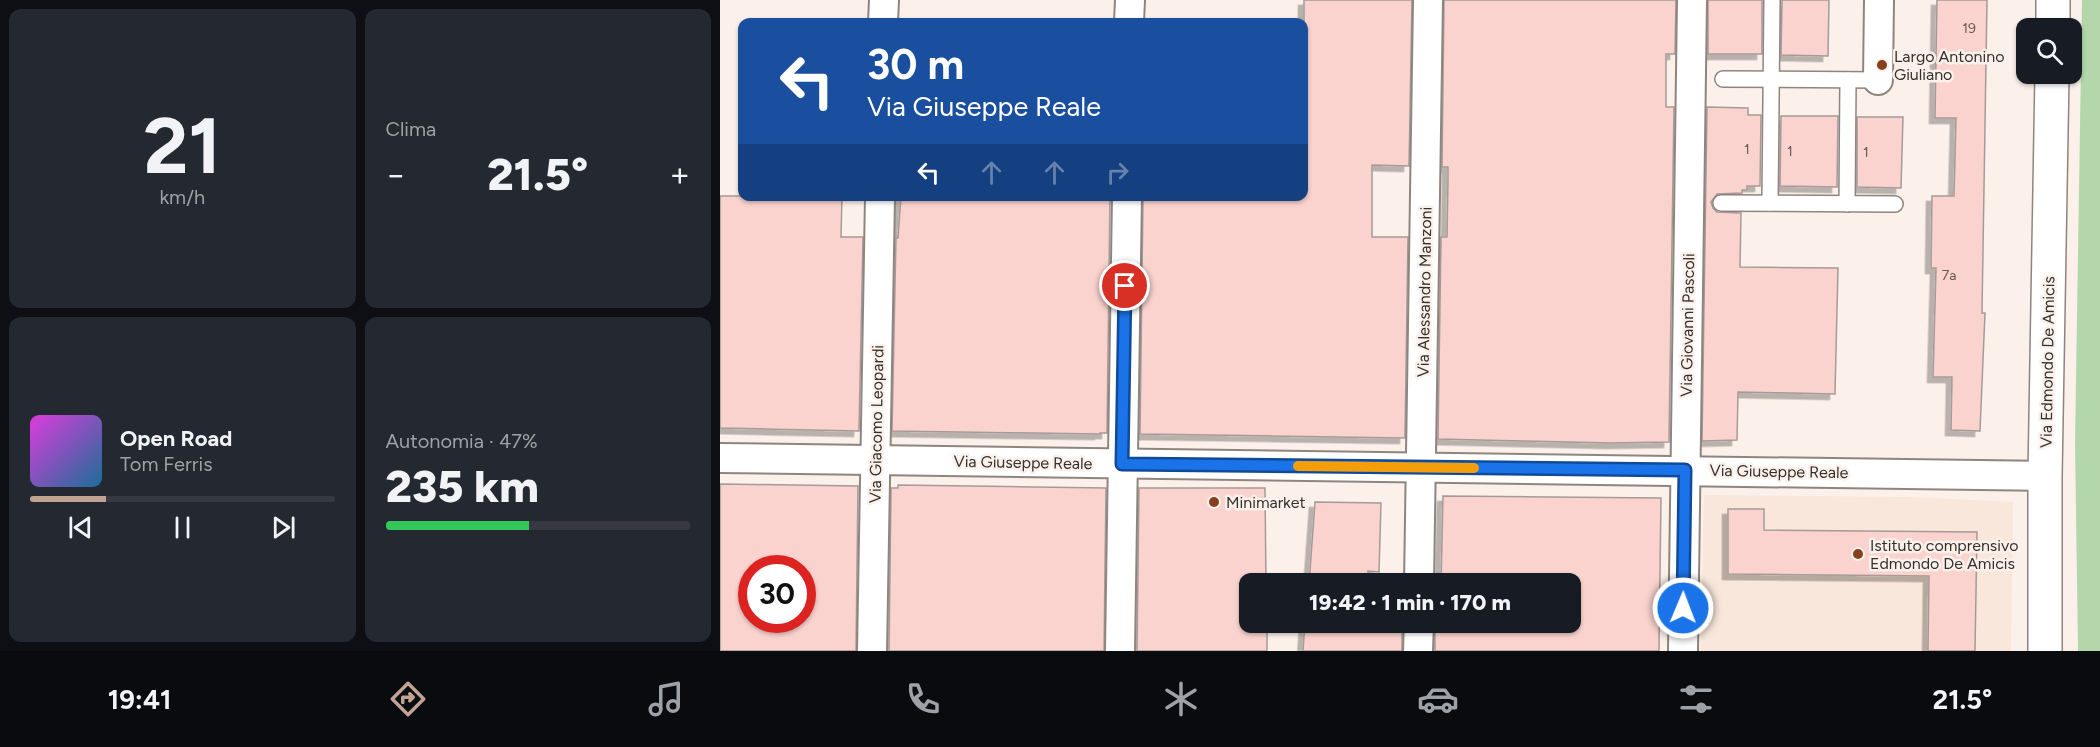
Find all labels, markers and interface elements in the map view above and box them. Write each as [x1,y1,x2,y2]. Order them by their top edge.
map controls [2016,18,2082,84]
button: search [2016,18,2082,84]
house number: 19 [1962,20,1976,37]
text: 30 m [867,39,964,90]
icon: left [768,42,846,120]
place label: Largo Antonino Giuliano [1894,47,2004,84]
marker: Largo Antonino Giuliano [1875,58,1889,72]
text: Via Giuseppe Reale [867,90,1101,123]
text: 21 [143,99,221,193]
text: Clima [386,117,436,141]
house number: 1 [1744,141,1750,158]
house number: 1 [1787,143,1793,160]
house number: 1 [1863,144,1869,161]
text: 21.5° [487,147,588,201]
text: − [386,155,406,194]
text: + [669,155,690,194]
icon: left [912,156,945,189]
icon: ahead [975,156,1008,189]
icon: ahead [1038,156,1071,189]
icon: right [1101,156,1134,189]
text: km/h [159,185,205,209]
street label: Via Alessandro Manzoni [1414,207,1435,377]
street label: Via Giovanni Pascoli [1677,253,1698,397]
pin [1099,260,1150,311]
house number: 7a [1942,267,1956,284]
icon: arrive [1108,269,1141,302]
street label: Via Edmondo De Amicis [2037,276,2058,448]
street label: Via Giacomo Leopardi [866,345,887,503]
text: Open Road [120,425,232,452]
text: Autonomia · 47% [386,429,538,453]
text: Tom Ferris [120,452,213,476]
street label: Via Giuseppe Reale [953,452,1093,473]
text: 235 km [386,459,539,513]
street label: Via Giuseppe Reale [1709,461,1849,482]
place label: Minimarket [1226,493,1305,512]
marker: Minimarket [1207,495,1221,509]
icon: previous [64,511,97,544]
icon: pause [166,511,199,544]
icon: next [267,511,300,544]
place label: Istituto comprensivo Edmondo De Amicis [1870,536,2018,573]
marker: Istituto comprensivo Edmondo De Amicis [1851,547,1865,561]
speed limit sign: 30 [738,555,816,633]
position arrow [1651,576,1715,640]
text: 19:42 · 1 min · 170 m [1309,589,1511,616]
icon: directions [387,678,429,720]
icon: music [645,678,687,720]
icon: phone [902,678,944,720]
icon: climate [1160,678,1202,720]
icon: car [1417,678,1459,720]
icon: filters [1675,678,1717,720]
text: 19:41 [108,683,171,716]
text: 21.5° [1933,683,1992,716]

